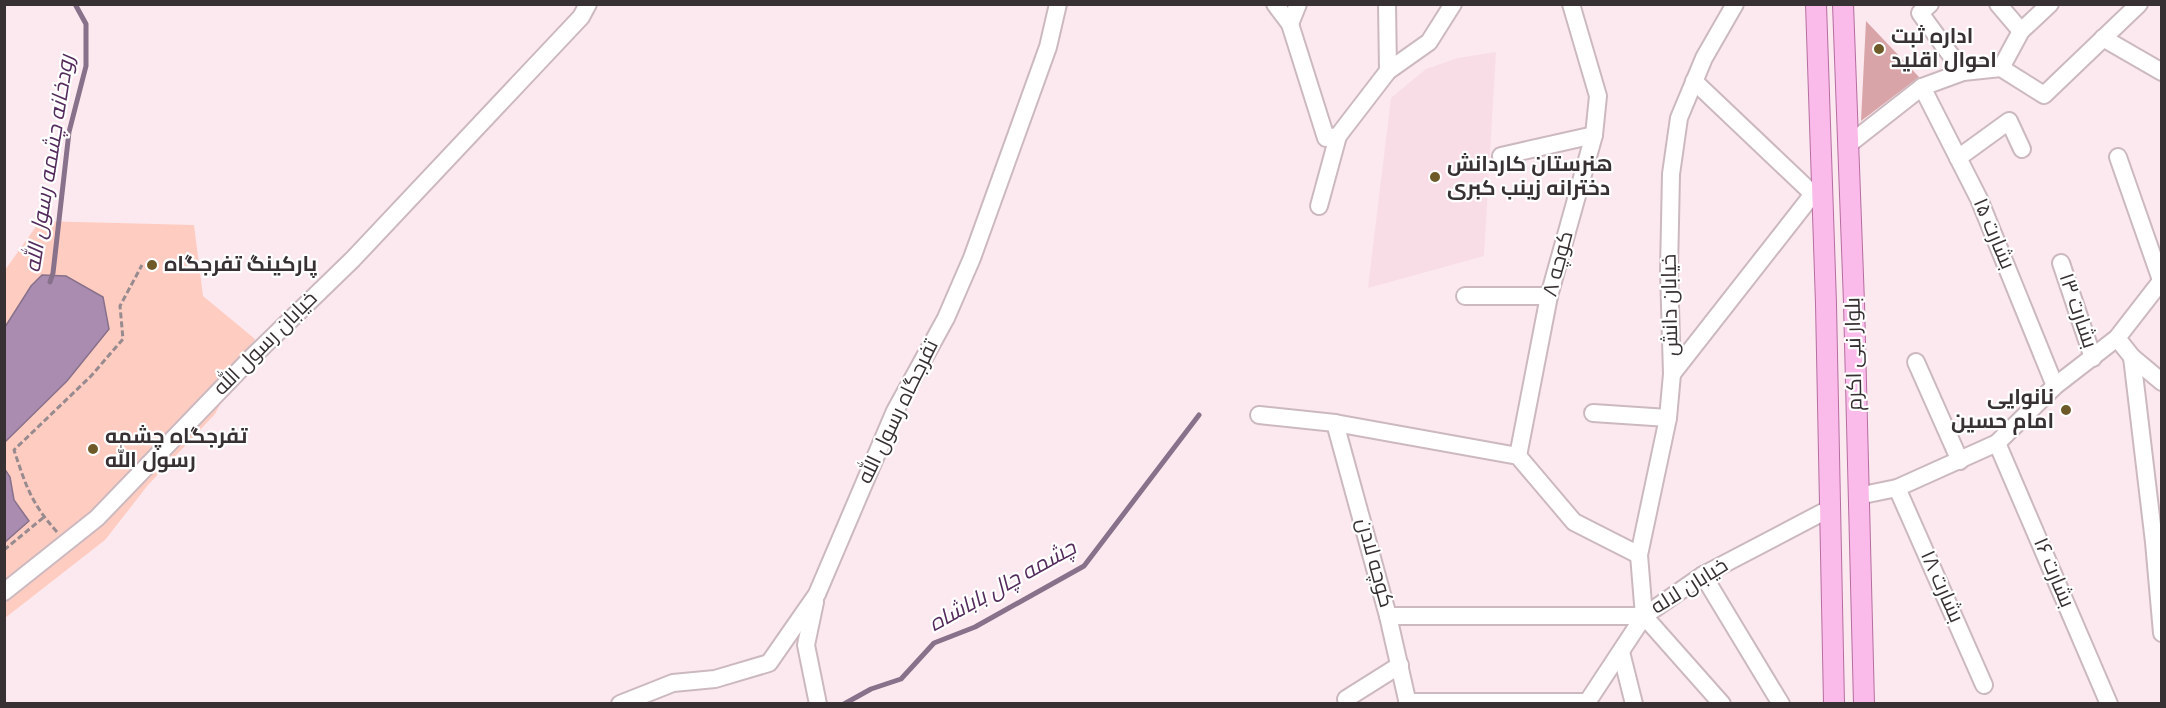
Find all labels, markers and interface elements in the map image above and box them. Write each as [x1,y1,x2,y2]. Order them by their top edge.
place label: اداره ثبت احوال اقلید [1891,24,1997,75]
marker: اداره ثبت احوال اقلید [1872,42,1886,56]
water label: رودخانه چشمه رسول الله [18,52,82,275]
place label: هنرستان کاردانش دخترانه زینب کبری [1447,152,1613,203]
marker: هنرستان کاردانش دخترانه زینب کبری [1428,170,1442,184]
street label: بشارت ۱۵ [1966,194,2020,274]
street label: کوچه ۸ [1537,228,1581,300]
place label: پارکینگ تفرجگاه [164,252,318,279]
street label: خیابان دانش [1657,254,1685,356]
marker: پارکینگ تفرجگاه [145,258,159,272]
street label: بشارت ۱۳ [2052,270,2102,352]
street label: خیابان رسول الله [207,285,324,402]
street label: بلوار نبی اکرم [1841,297,1869,411]
street label: تفرجگاه رسول الله [851,334,946,488]
place label: نانوایی امام حسین [1951,385,2054,436]
marker: نانوایی امام حسین [2059,403,2073,417]
place label: تفرجگاه چشمه رسول الله [105,424,249,475]
marker: تفرجگاه چشمه رسول الله [86,442,100,456]
street label: کوچه لادن [1349,515,1399,611]
street label: بشارت ۱۶ [2026,534,2080,612]
water label: چشمه چال باباشاه [925,535,1082,639]
street label: بشارت ۱۸ [1913,547,1969,627]
street label: خیابان لاله [1646,553,1734,621]

